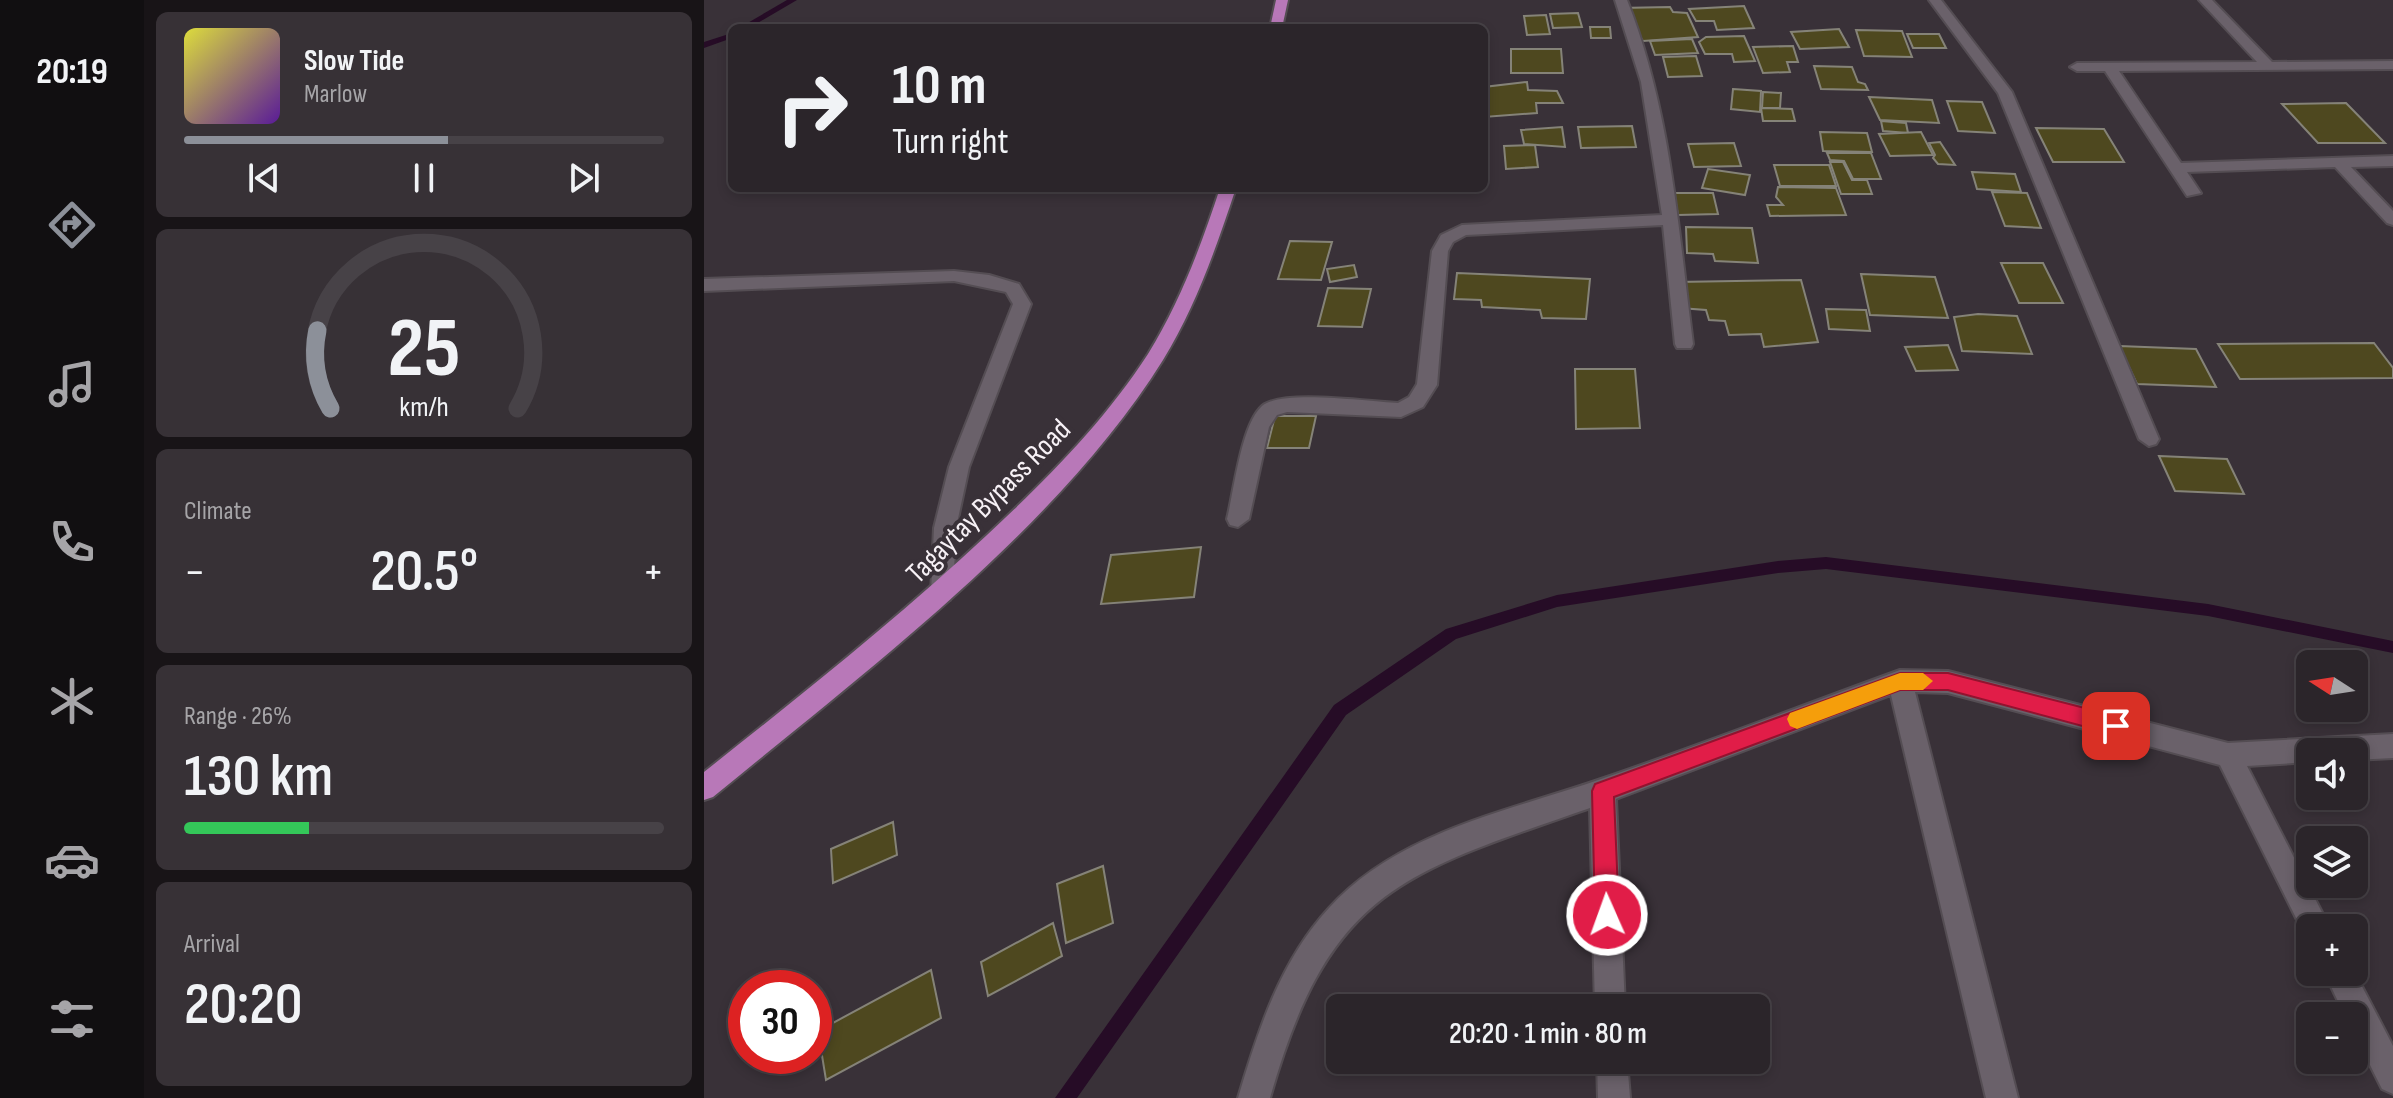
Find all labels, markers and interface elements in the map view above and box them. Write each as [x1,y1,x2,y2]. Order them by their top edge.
text: Slow Tide [304,43,404,79]
text: 20:19 [36,51,108,94]
text: 10 m [892,53,986,120]
icon: right [760,56,864,160]
text: Marlow [304,79,367,110]
text: Turn right [892,121,1009,164]
icon: previous [242,156,286,200]
icon: pause [402,156,446,200]
icon: next [562,156,606,200]
icon: directions [44,197,100,253]
text: 25 [388,299,460,399]
icon: music [44,356,100,412]
text: km/h [399,390,449,425]
street label: Tagaytay Bypass Road [899,412,1078,591]
text: Climate [184,496,252,527]
icon: phone [44,514,100,570]
text: 20.5° [370,536,478,608]
text: − [184,546,206,599]
text: + [642,546,664,599]
north arrow [2296,650,2368,722]
map controls [2296,650,2368,1074]
icon: climate [44,673,100,729]
pin [2082,692,2150,760]
text: Range · 26% [184,701,292,732]
icon: arrive [2094,704,2138,748]
button: sound [2296,738,2368,810]
text: 130 km [184,741,333,813]
button: layers [2296,826,2368,898]
icon: car [44,832,100,888]
position arrow [1565,873,1649,957]
button: + [2296,914,2368,986]
text: Arrival [184,929,240,960]
text: 20:20 [184,969,303,1041]
speed limit sign: 30 [728,970,832,1074]
icon: filters [44,991,100,1047]
button: − [2296,1002,2368,1074]
text: 20:20 · 1 min · 80 m [1449,1016,1647,1052]

